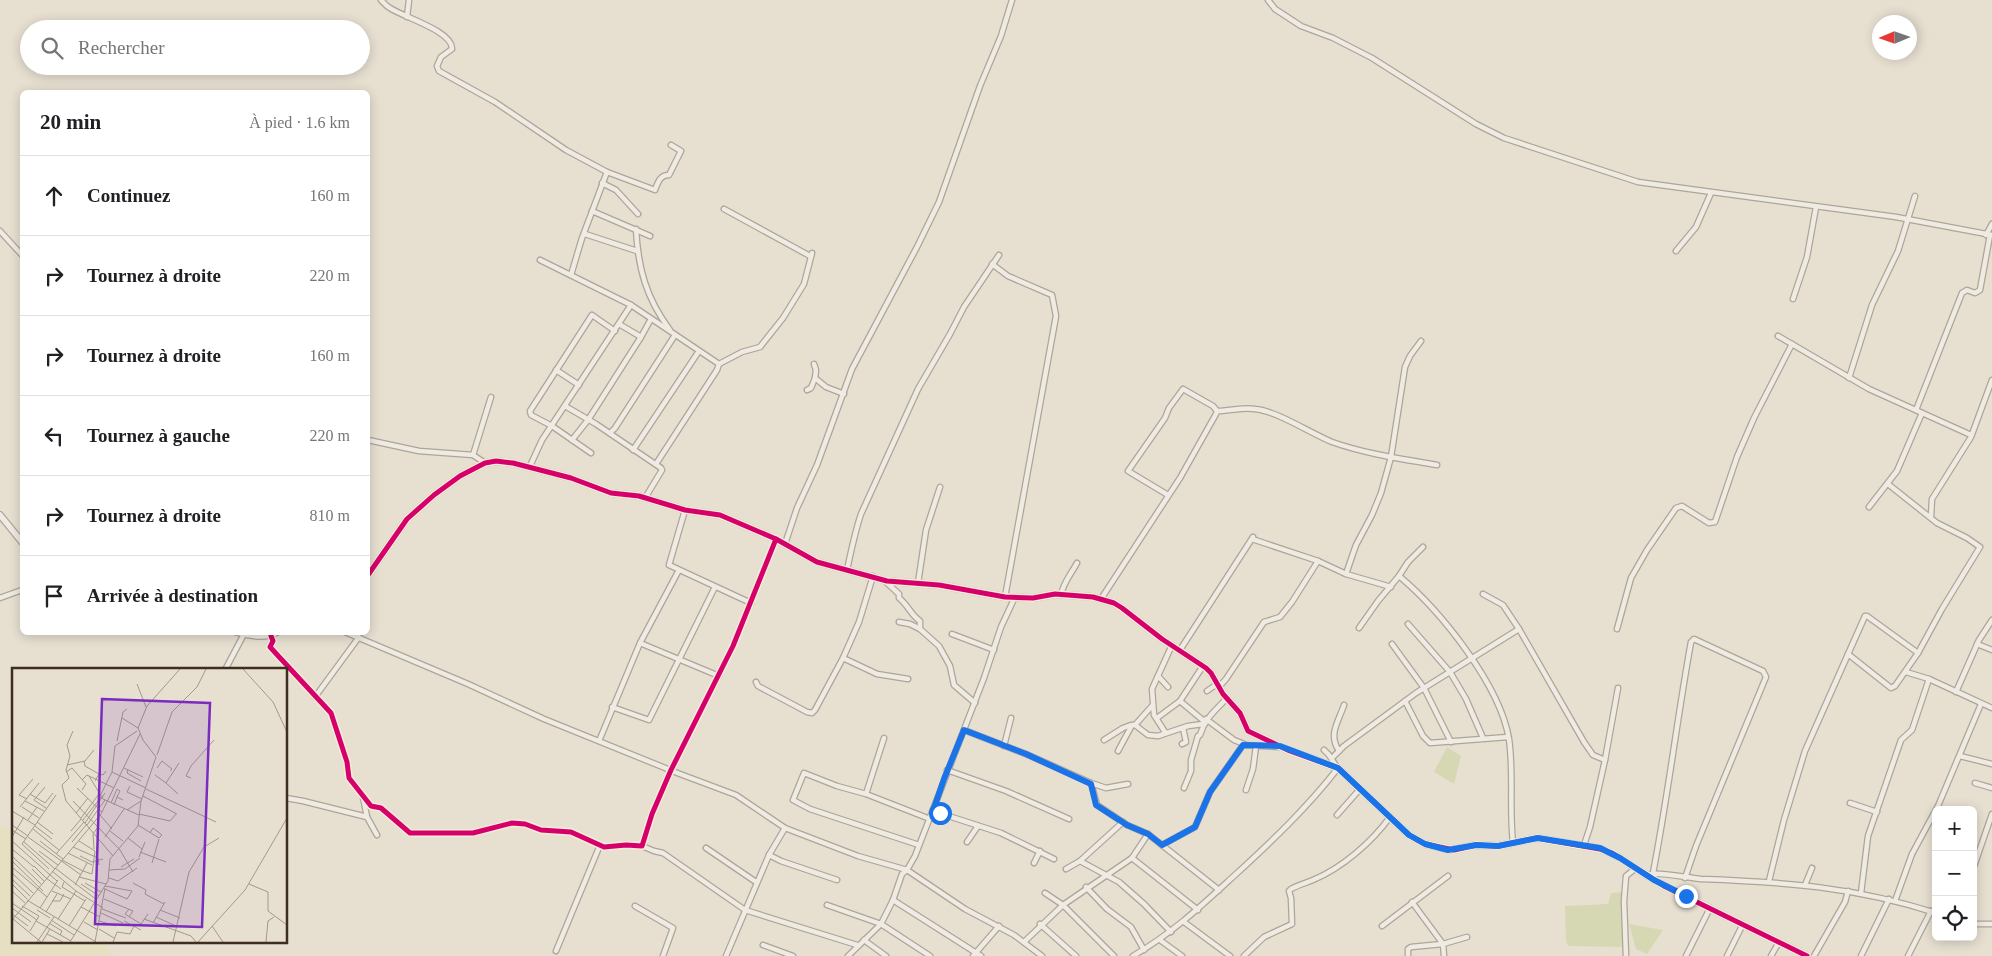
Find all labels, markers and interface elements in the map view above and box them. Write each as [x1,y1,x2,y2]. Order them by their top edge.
north arrow [1872,15,1917,60]
search box [20,20,370,75]
icon: search [38,34,66,62]
text: Rechercher [78,37,165,58]
text: 20 min [40,110,101,134]
text: À pied · 1.6 km [249,114,350,131]
icon: ahead [40,182,68,210]
text: Continuez [87,185,170,206]
text: 160 m [310,187,350,204]
icon: right [40,262,68,290]
text: Tournez à droite [87,265,221,286]
text: 220 m [310,267,350,284]
icon: right [40,342,68,370]
text: Tournez à droite [87,345,221,366]
text: 160 m [310,347,350,364]
icon: left [40,422,68,450]
text: Tournez à gauche [87,425,230,446]
text: 220 m [310,427,350,444]
icon: right [40,502,68,530]
text: Tournez à droite [87,505,221,526]
text: 810 m [310,507,350,524]
icon: arrive [40,582,68,610]
text: Arrivée à destination [87,585,258,606]
inset map [12,668,288,944]
route start [929,802,952,825]
map controls [1932,806,1977,941]
button: + [1932,806,1977,851]
button: − [1932,851,1977,896]
route end [1675,885,1698,908]
button: locate [1932,896,1977,941]

